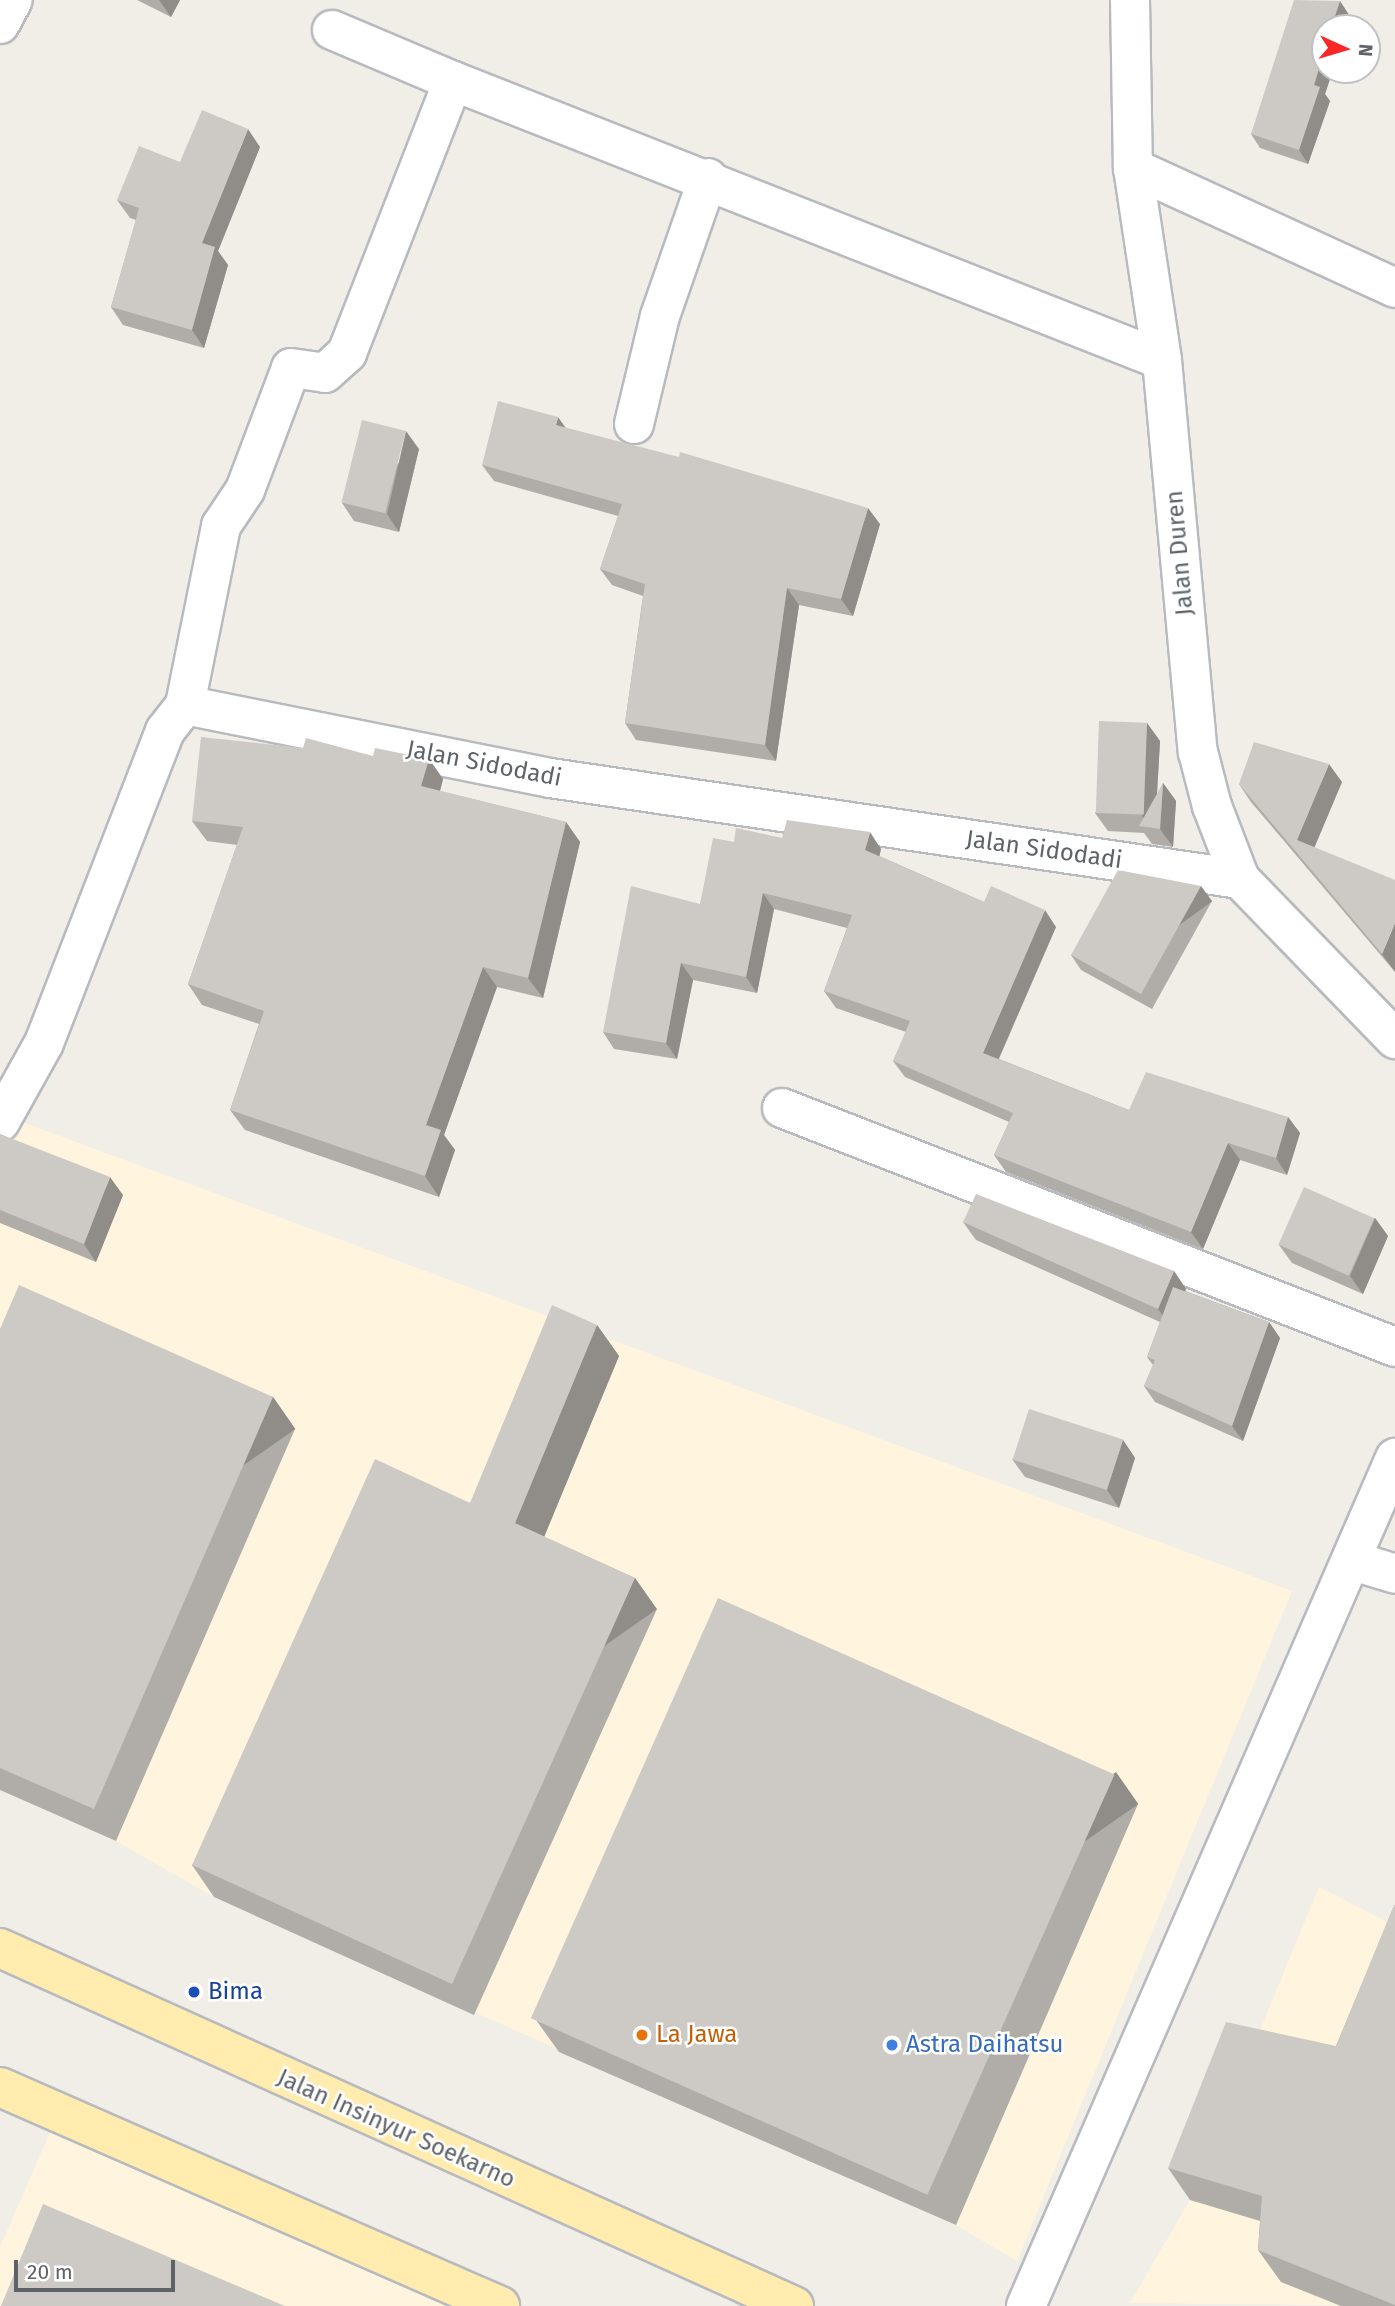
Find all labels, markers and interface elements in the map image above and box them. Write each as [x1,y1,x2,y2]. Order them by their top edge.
north arrow [1311,14,1381,84]
text: N [1354,43,1377,57]
street label: Jalan Duren [1160,489,1200,617]
street label: Jalan Sidodadi [404,735,564,793]
street label: Jalan Sidodadi [964,825,1124,875]
place label: Bima [208,1978,263,2006]
marker: Bima [186,1984,202,2000]
place label: La Jawa [656,2021,737,2049]
marker: La Jawa [634,2027,650,2043]
place label: Astra Daihatsu [906,2031,1063,2059]
marker: Astra Daihatsu [884,2037,900,2053]
street label: Jalan Insinyur Soekarno [273,2063,519,2195]
scale bar [18,2246,178,2290]
text: 20 m [27,2259,73,2285]

